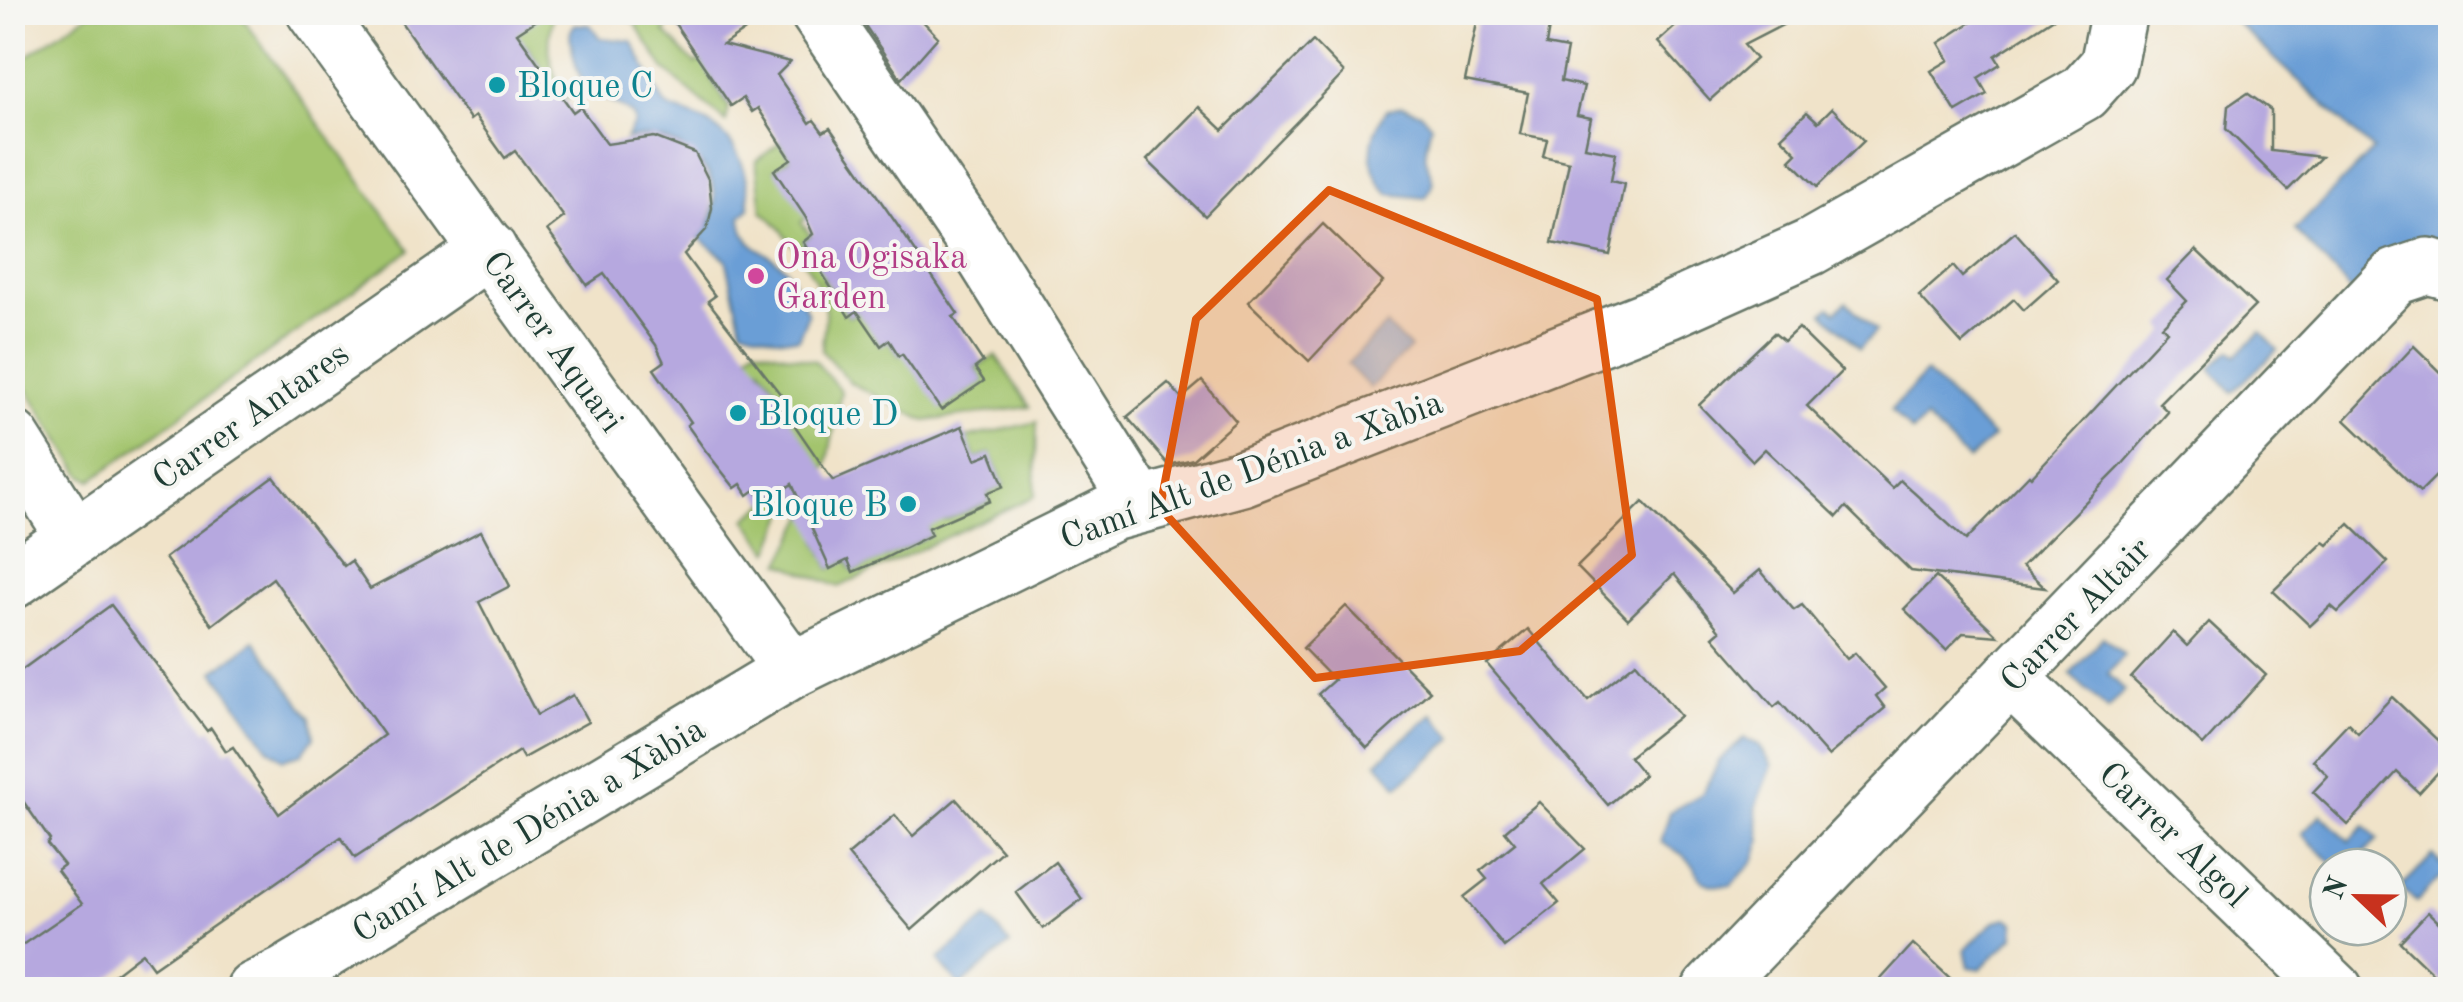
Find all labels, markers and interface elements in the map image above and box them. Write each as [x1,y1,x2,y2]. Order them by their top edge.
place label: Bloque C [517,70,654,105]
marker: Bloque C [486,74,508,96]
place label: Ona Ogisaka Garden [776,241,967,316]
street label: Carrer Aquari [475,246,629,439]
marker: Ona Ogisaka Garden [745,265,767,287]
street label: Carrer Antares [147,337,356,497]
street label: Camí Alt de Dénia a Xàbia [1056,386,1448,557]
place label: Bloque D [758,398,898,433]
marker: Bloque D [727,402,749,424]
place label: Bloque B [751,489,888,524]
marker: Bloque B [897,493,919,515]
street label: Carrer Altair [1995,532,2159,700]
street label: Camí Alt de Dénia a Xàbia [347,712,712,950]
street label: Carrer Algol [2091,757,2253,915]
north arrow [2308,847,2408,947]
text: N [2321,873,2355,904]

